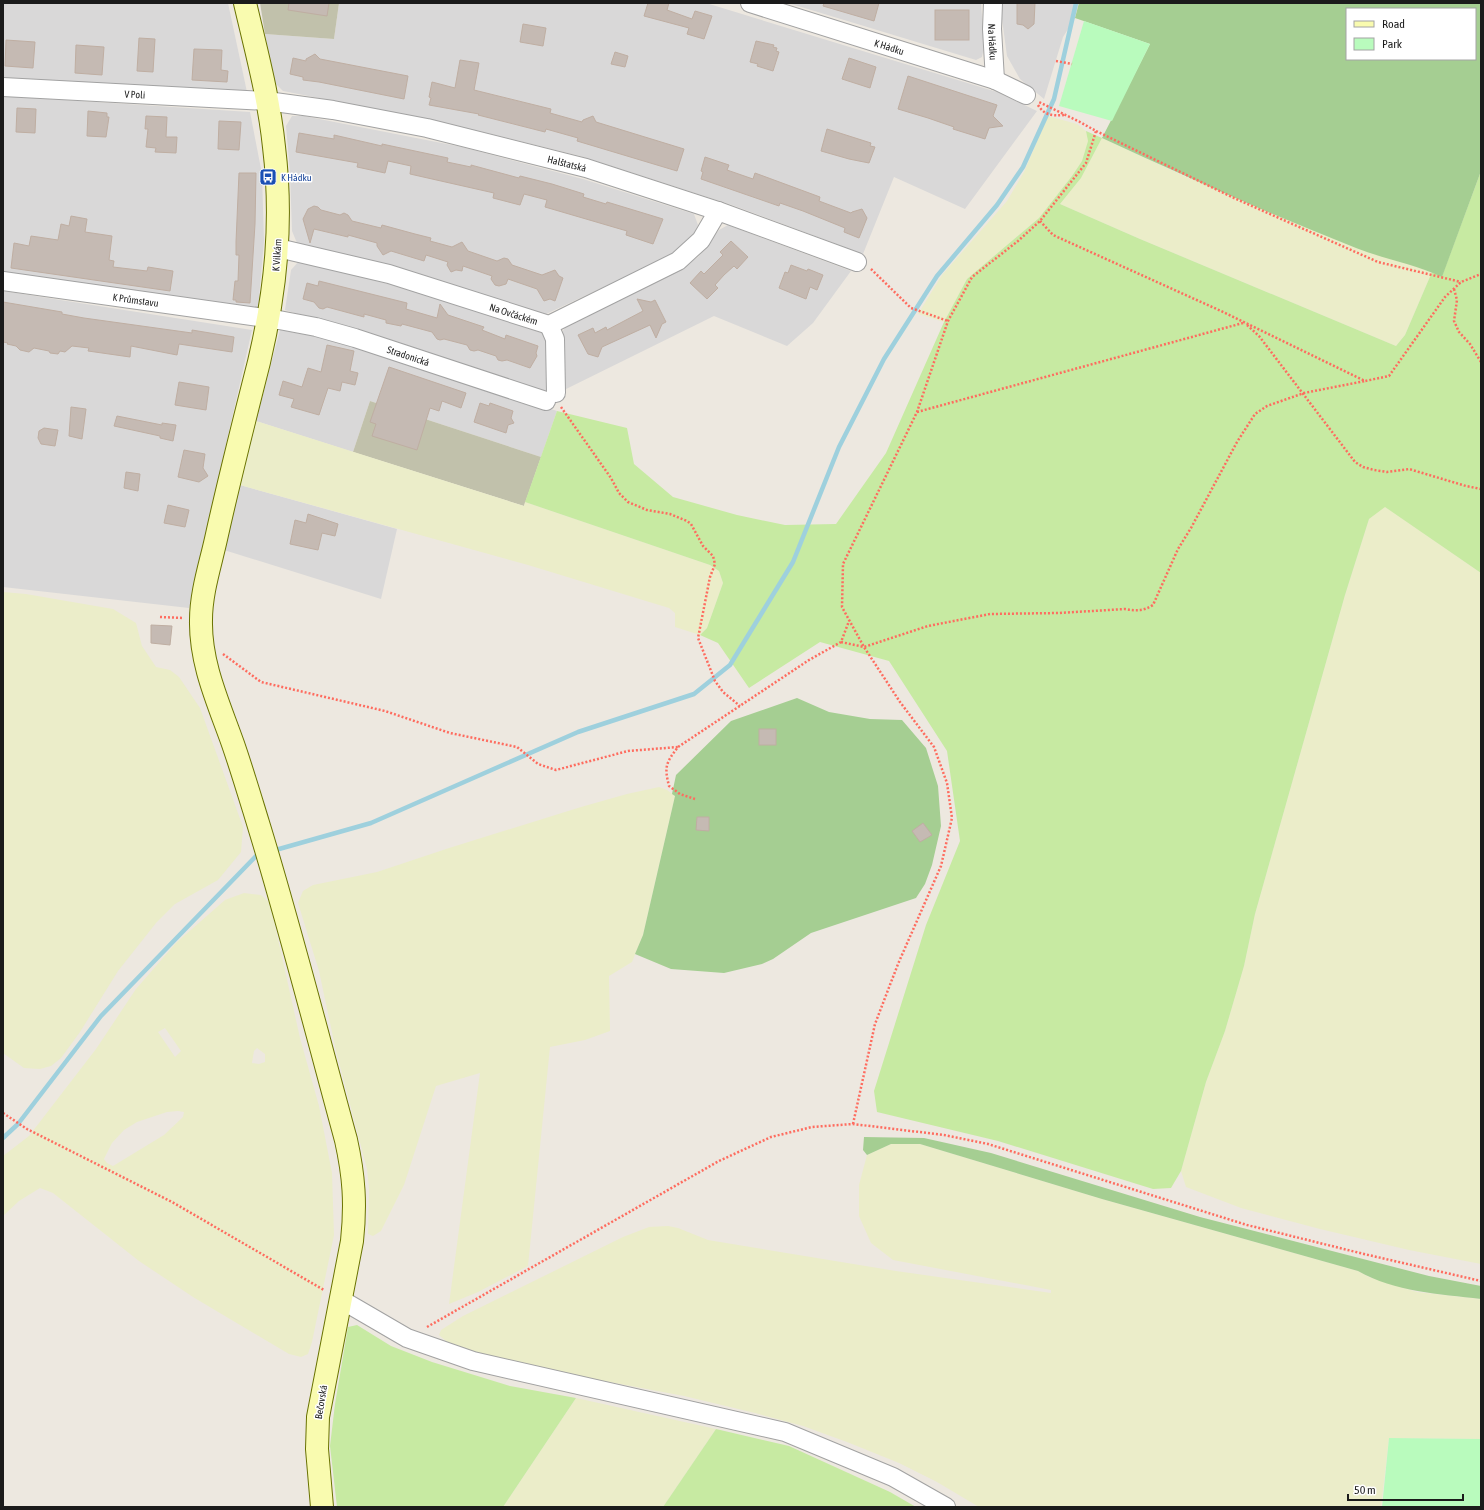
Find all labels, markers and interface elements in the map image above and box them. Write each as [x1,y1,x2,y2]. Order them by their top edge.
legend [1346,8,1476,60]
text: Road [1382,17,1405,31]
street label: Na Hádku [986,24,999,61]
street label: K Hádku [873,37,906,57]
text: Park [1382,37,1403,51]
street label: V Poli [124,88,145,100]
street label: Halštatská [546,153,588,173]
bus stop icon: K Hádku [258,167,278,187]
place label: K Hádku [281,172,312,183]
street label: K Vilkám [270,238,284,272]
street label: K Průmstavu [112,291,159,308]
street label: Na Ovčáckém [488,301,539,327]
street label: Stradonická [386,343,431,368]
street label: Bečovská [313,1384,329,1420]
scale bar [1348,1476,1463,1502]
text: 50 m [1354,1483,1376,1497]

